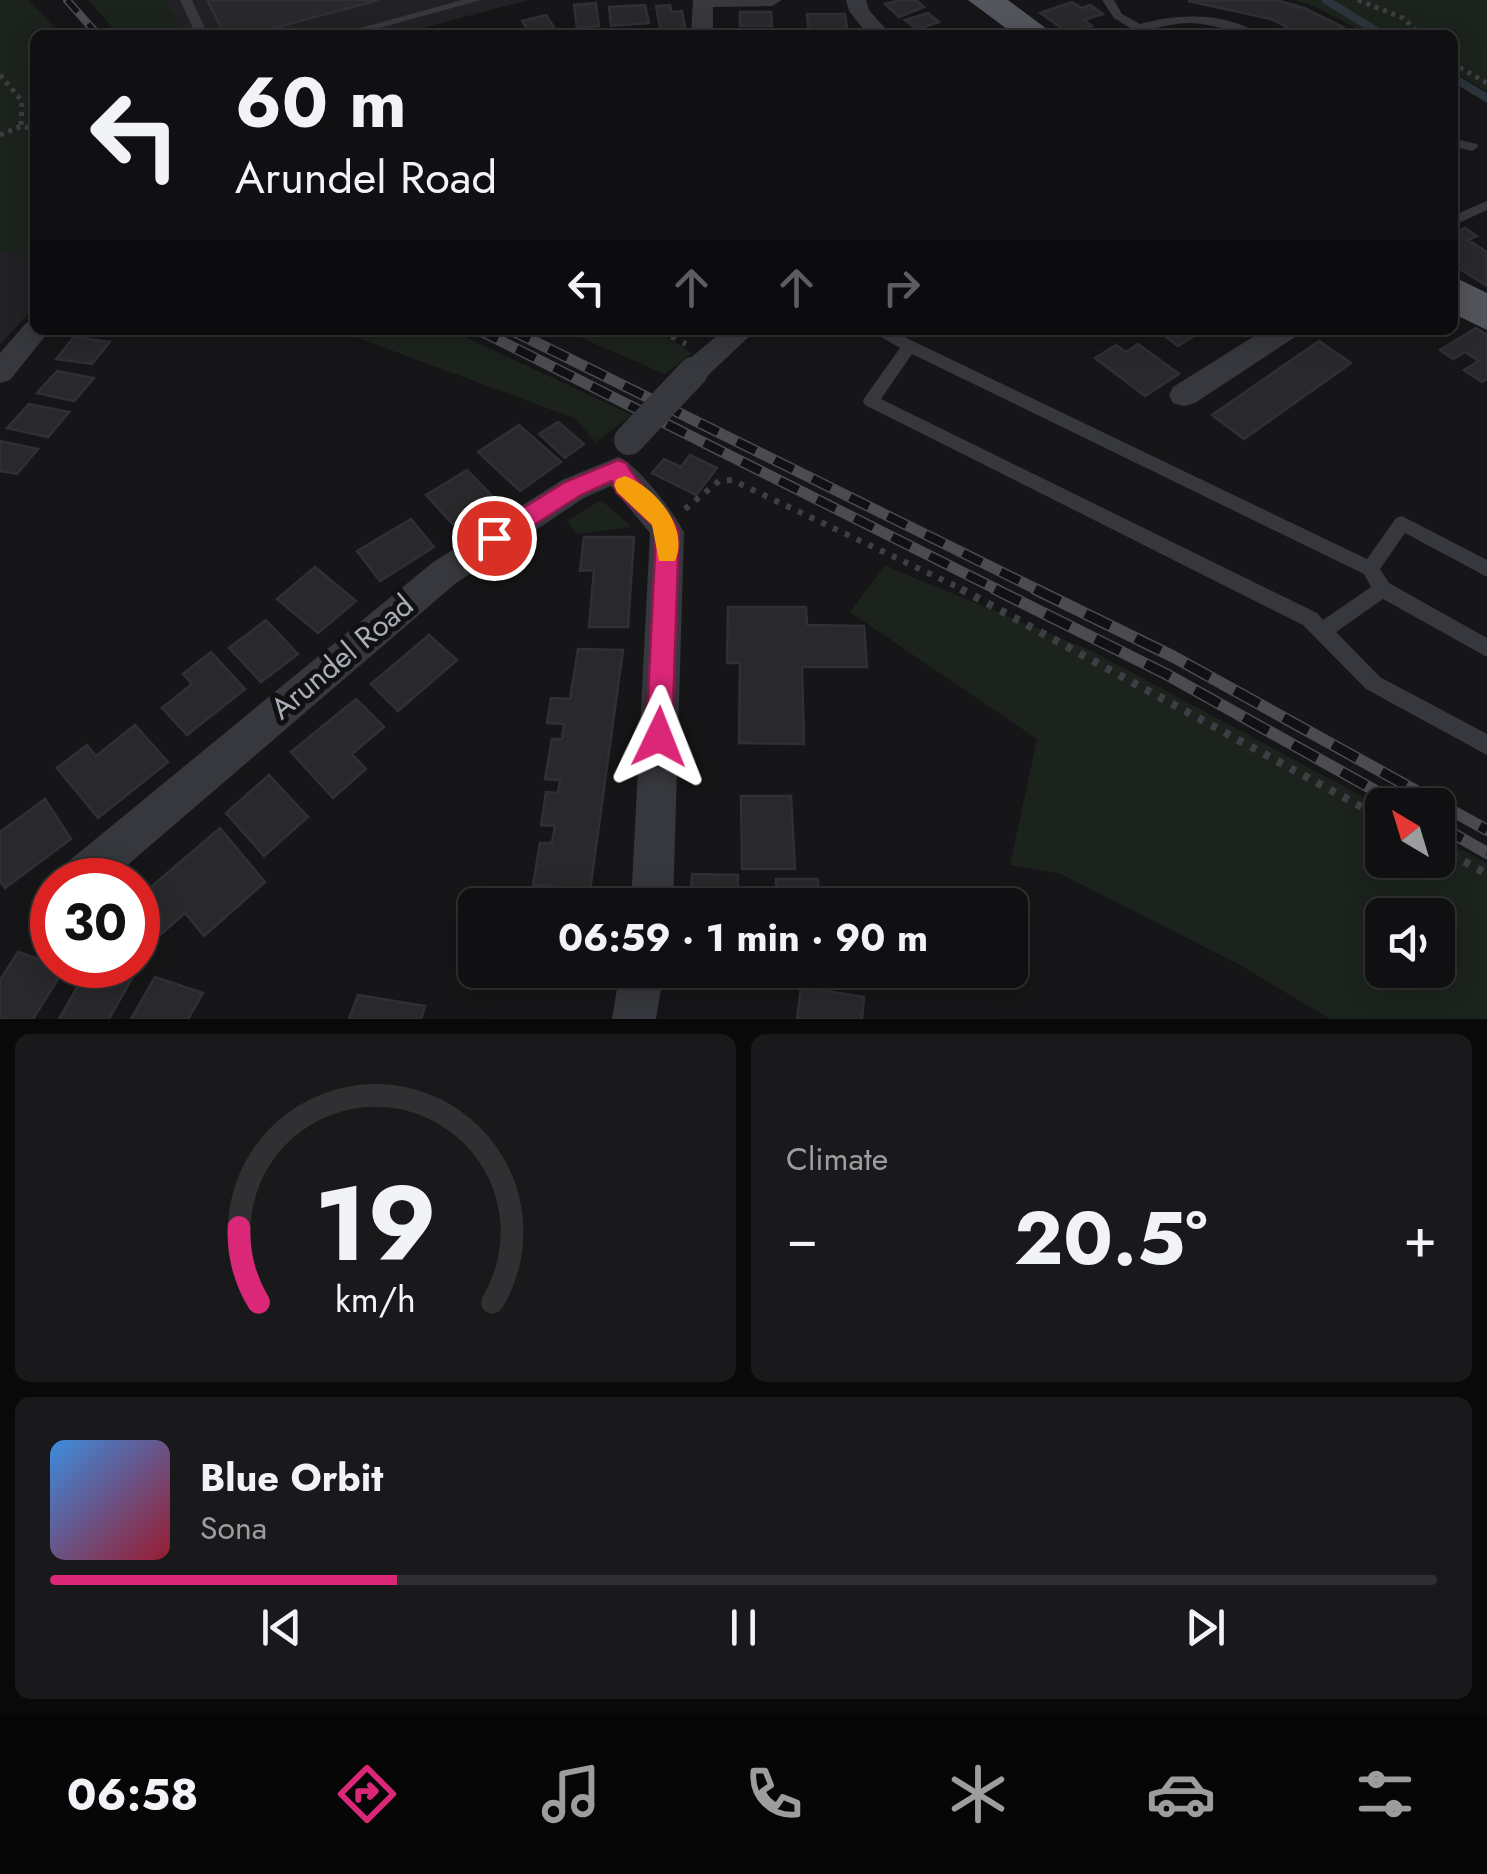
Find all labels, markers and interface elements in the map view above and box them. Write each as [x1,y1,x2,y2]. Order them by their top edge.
text: 60 m [235,52,407,153]
icon: left [70,70,200,200]
text: Arundel Road [235,145,497,210]
icon: left [559,260,614,315]
icon: ahead [664,260,719,315]
icon: ahead [769,260,824,315]
icon: right [874,260,929,315]
pin [452,496,537,581]
icon: arrive [467,511,522,566]
street label: Arundel Road [261,584,422,729]
position arrow [607,685,711,789]
north arrow [1365,788,1455,878]
map controls [1365,788,1455,988]
speed limit sign: 30 [30,858,160,988]
button: sound [1365,898,1455,988]
text: 06:59 · 1 min · 90 m [558,910,928,965]
text: Climate [786,1136,888,1182]
text: 19 [314,1149,437,1299]
text: 20.5° [1014,1184,1208,1292]
text: − [786,1198,818,1278]
text: + [1403,1198,1437,1278]
text: km/h [335,1274,416,1325]
text: Blue Orbit [200,1450,383,1505]
text: Sona [200,1505,267,1551]
icon: previous [254,1600,309,1655]
icon: pause [716,1600,771,1655]
icon: next [1178,1600,1233,1655]
icon: directions [332,1759,402,1829]
icon: music [536,1759,606,1829]
icon: phone [739,1759,809,1829]
icon: climate [943,1759,1013,1829]
icon: car [1146,1759,1216,1829]
icon: filters [1350,1759,1420,1829]
text: 06:58 [67,1762,198,1827]

